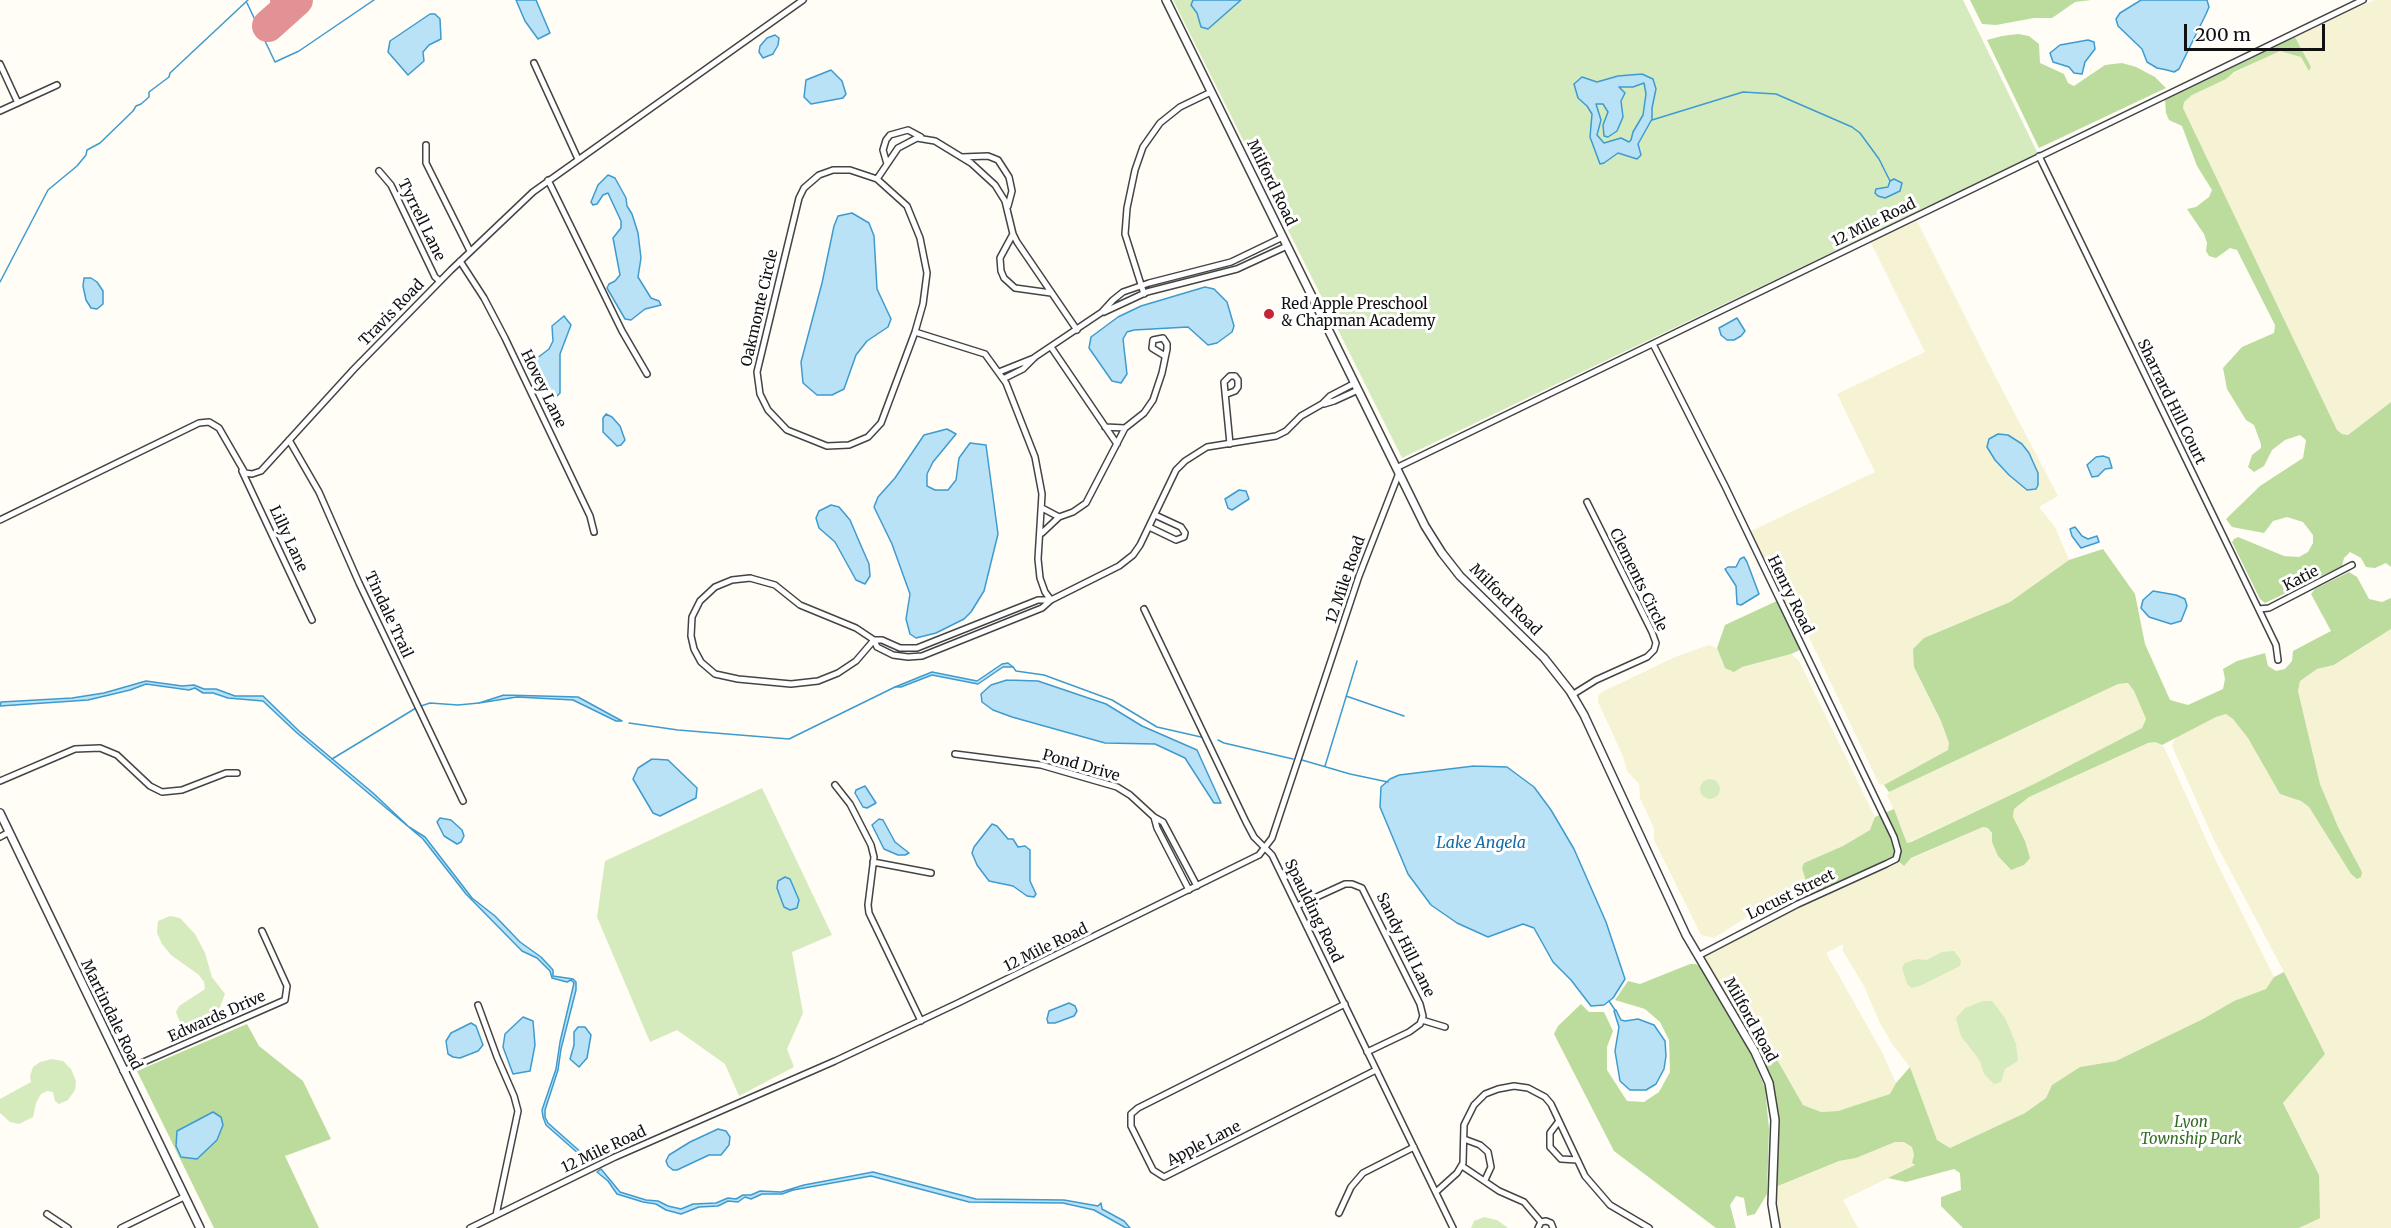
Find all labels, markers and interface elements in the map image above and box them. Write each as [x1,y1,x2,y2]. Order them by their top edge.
scale bar [2187,12,2328,50]
text: 200 m [2195,23,2251,46]
street label: Milford Road [1242,137,1300,229]
street label: Tyrrell Lane [393,176,449,264]
street label: 12 Mile Road [1829,195,1919,251]
street label: Oakmonte Circle [738,248,782,368]
street label: Travis Road [356,276,428,350]
place label: Red Apple Preschool & Chapman Academy [1281,296,1435,331]
marker: Red Apple Preschool & Chapman Academy [1262,307,1276,321]
street label: Sharrard Hill Court [2133,336,2209,468]
street label: Hovey Lane [516,347,570,431]
street label: Lilly Lane [265,503,311,575]
street label: Clements Circle [1605,526,1671,634]
street label: 12 Mile Road [1323,534,1369,626]
street label: Henry Road [1763,553,1817,637]
street label: Milford Road [1465,560,1545,640]
street label: Katie [2280,563,2322,595]
street label: Tindale Trail [360,569,416,661]
street label: Pond Drive [1040,746,1122,786]
water label: Lake Angela [1436,833,1526,853]
street label: Spaulding Road [1280,856,1346,966]
street label: Locust Street [1744,866,1838,924]
street label: Sandy Hill Lane [1372,890,1438,1000]
street label: 12 Mile Road [1001,920,1091,976]
street label: Martindale Road [77,957,145,1073]
street label: Milford Road [1719,975,1781,1065]
street label: Edwards Drive [166,988,268,1046]
park label: Lyon Township Park [2140,1114,2242,1149]
street label: Apple Lane [1164,1118,1244,1170]
street label: 12 Mile Road [559,1123,649,1177]

